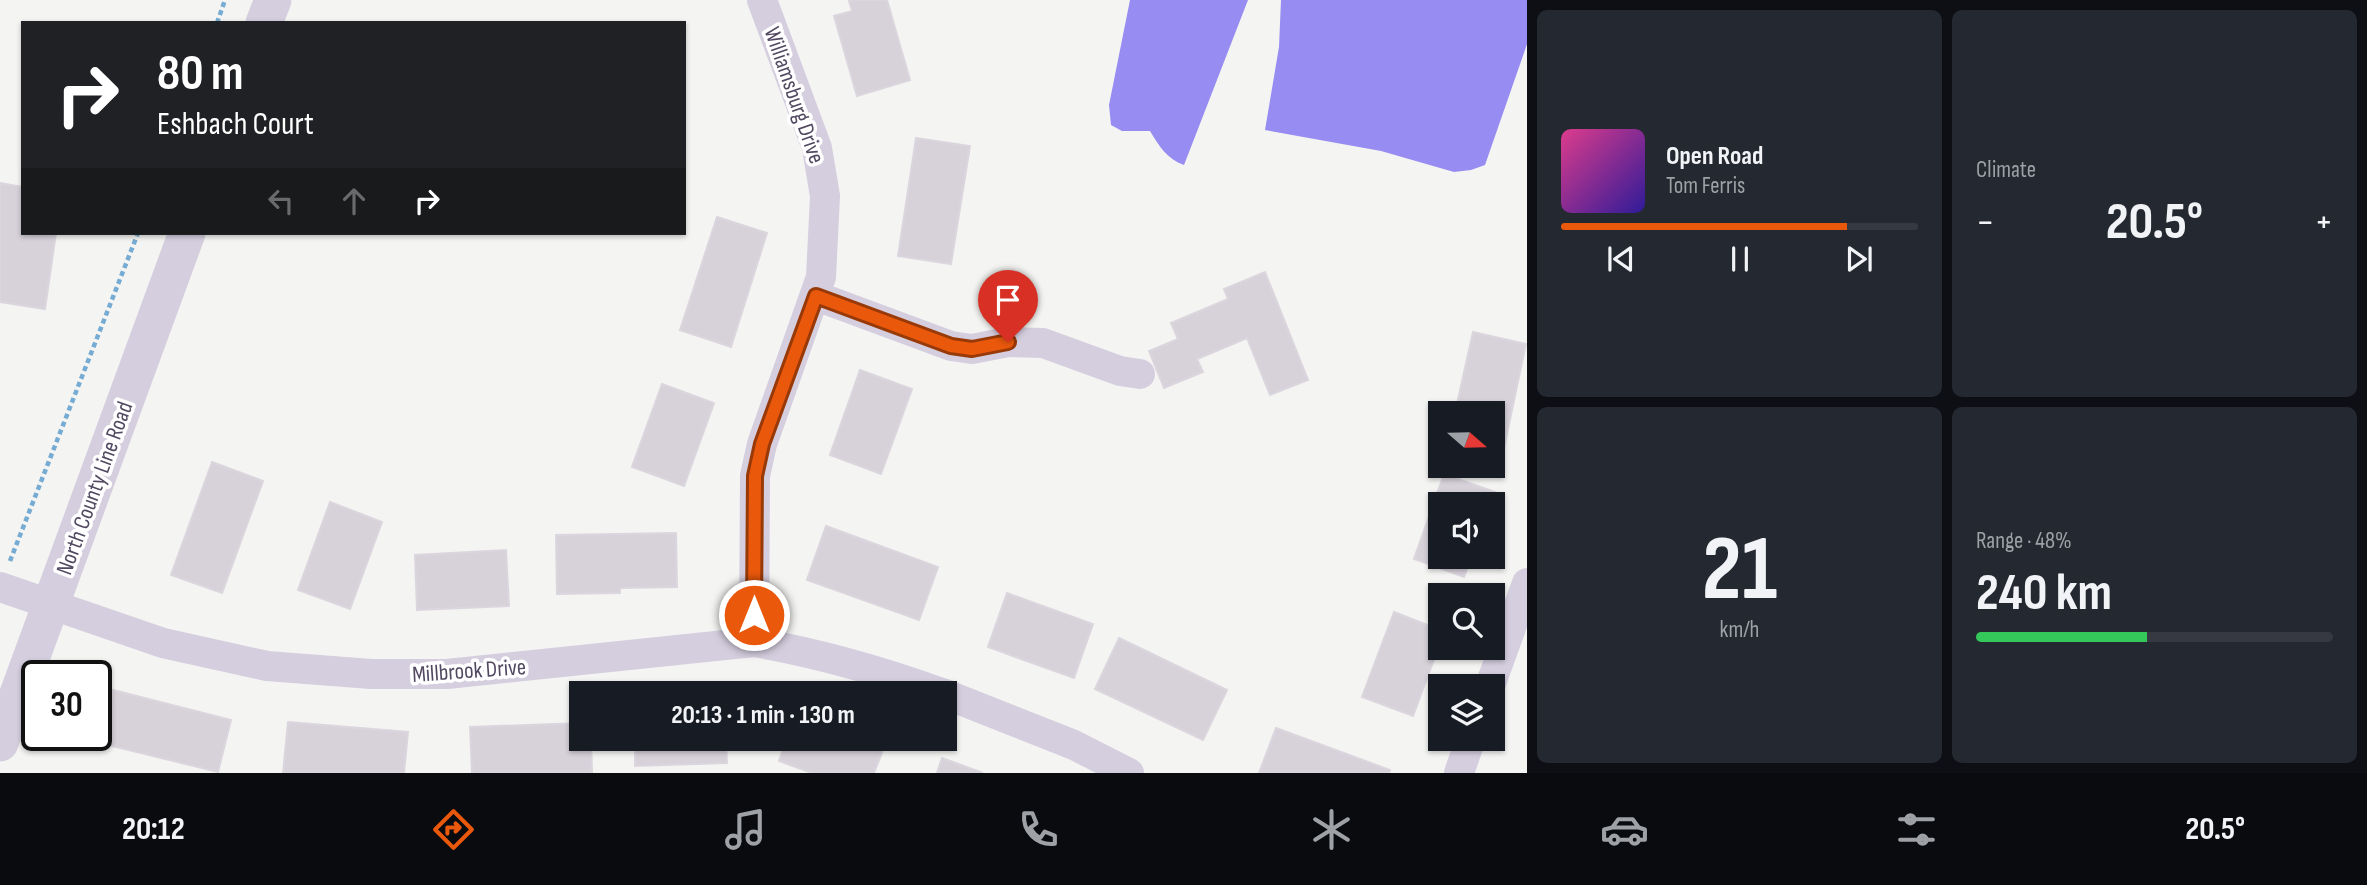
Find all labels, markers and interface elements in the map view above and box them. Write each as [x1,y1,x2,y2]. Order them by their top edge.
street label: Williamsburg Drive [758,23,831,167]
text: 80 m [157,45,244,104]
icon: right [42,49,133,140]
text: Eshbach Court [157,105,314,144]
text: Open Road [1666,141,1763,172]
text: Climate [1976,156,2036,184]
text: Tom Ferris [1666,172,1745,200]
icon: left [262,182,300,220]
icon: ahead [335,182,373,220]
icon: right [408,182,446,220]
text: 20.5° [2106,191,2203,254]
text: − [1976,200,1995,245]
text: + [2314,200,2333,245]
icon: previous [1602,240,1640,278]
icon: pause [1721,240,1759,278]
icon: next [1840,240,1878,278]
pin [978,270,1038,342]
icon: arrive [989,281,1027,319]
street label: North County Line Road [51,398,139,579]
north arrow [1428,401,1505,478]
map controls [1428,401,1505,751]
button: sound [1428,492,1505,569]
text: 21 [1702,516,1777,625]
text: Range · 48% [1976,527,2072,555]
text: 240 km [1976,562,2112,625]
position arrow [717,578,791,652]
button: search [1428,583,1505,660]
text: km/h [1720,616,1759,644]
street label: Millbrook Drive [411,653,527,689]
speed limit sign: 30 [21,660,112,751]
button: layers [1428,674,1505,751]
text: 20:13 · 1 min · 130 m [671,700,855,731]
icon: directions [429,805,478,854]
icon: music [721,805,770,854]
icon: phone [1014,805,1063,854]
icon: climate [1307,805,1356,854]
icon: car [1600,805,1649,854]
icon: filters [1892,805,1941,854]
text: 20:12 [122,810,185,849]
text: 20.5° [2185,810,2245,849]

